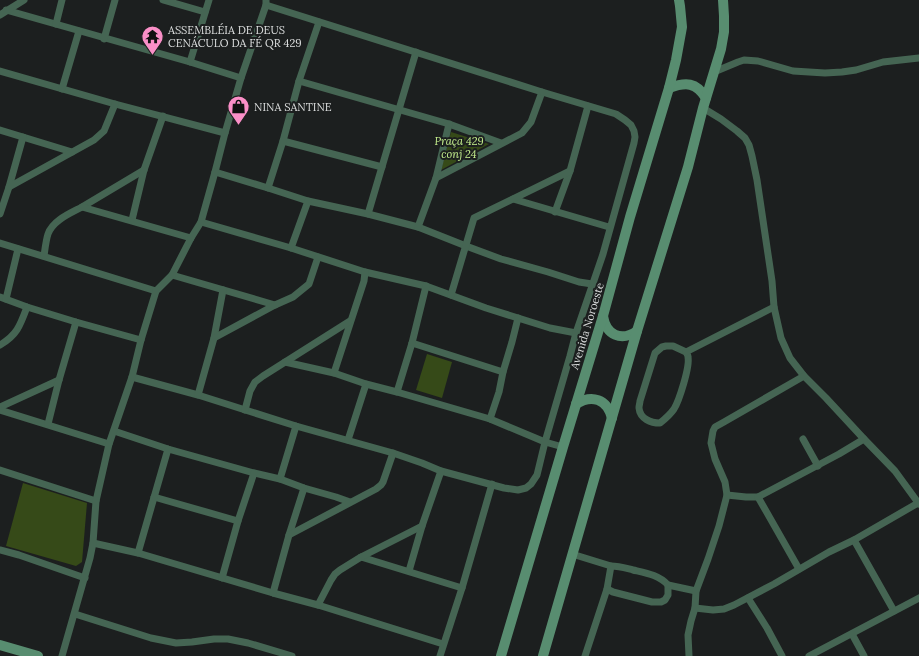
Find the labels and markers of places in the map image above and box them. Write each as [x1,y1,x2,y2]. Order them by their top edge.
temple icon: ASSEMBLÉIA DE DEUS CENÁCULO DA FÉ QR 429 [140,23,166,56]
place label: ASSEMBLÉIA DE DEUS CENÁCULO DA FÉ QR 429 [167,23,302,50]
shop icon: NINA SANTINE [226,94,252,127]
place label: NINA SANTINE [254,100,332,114]

